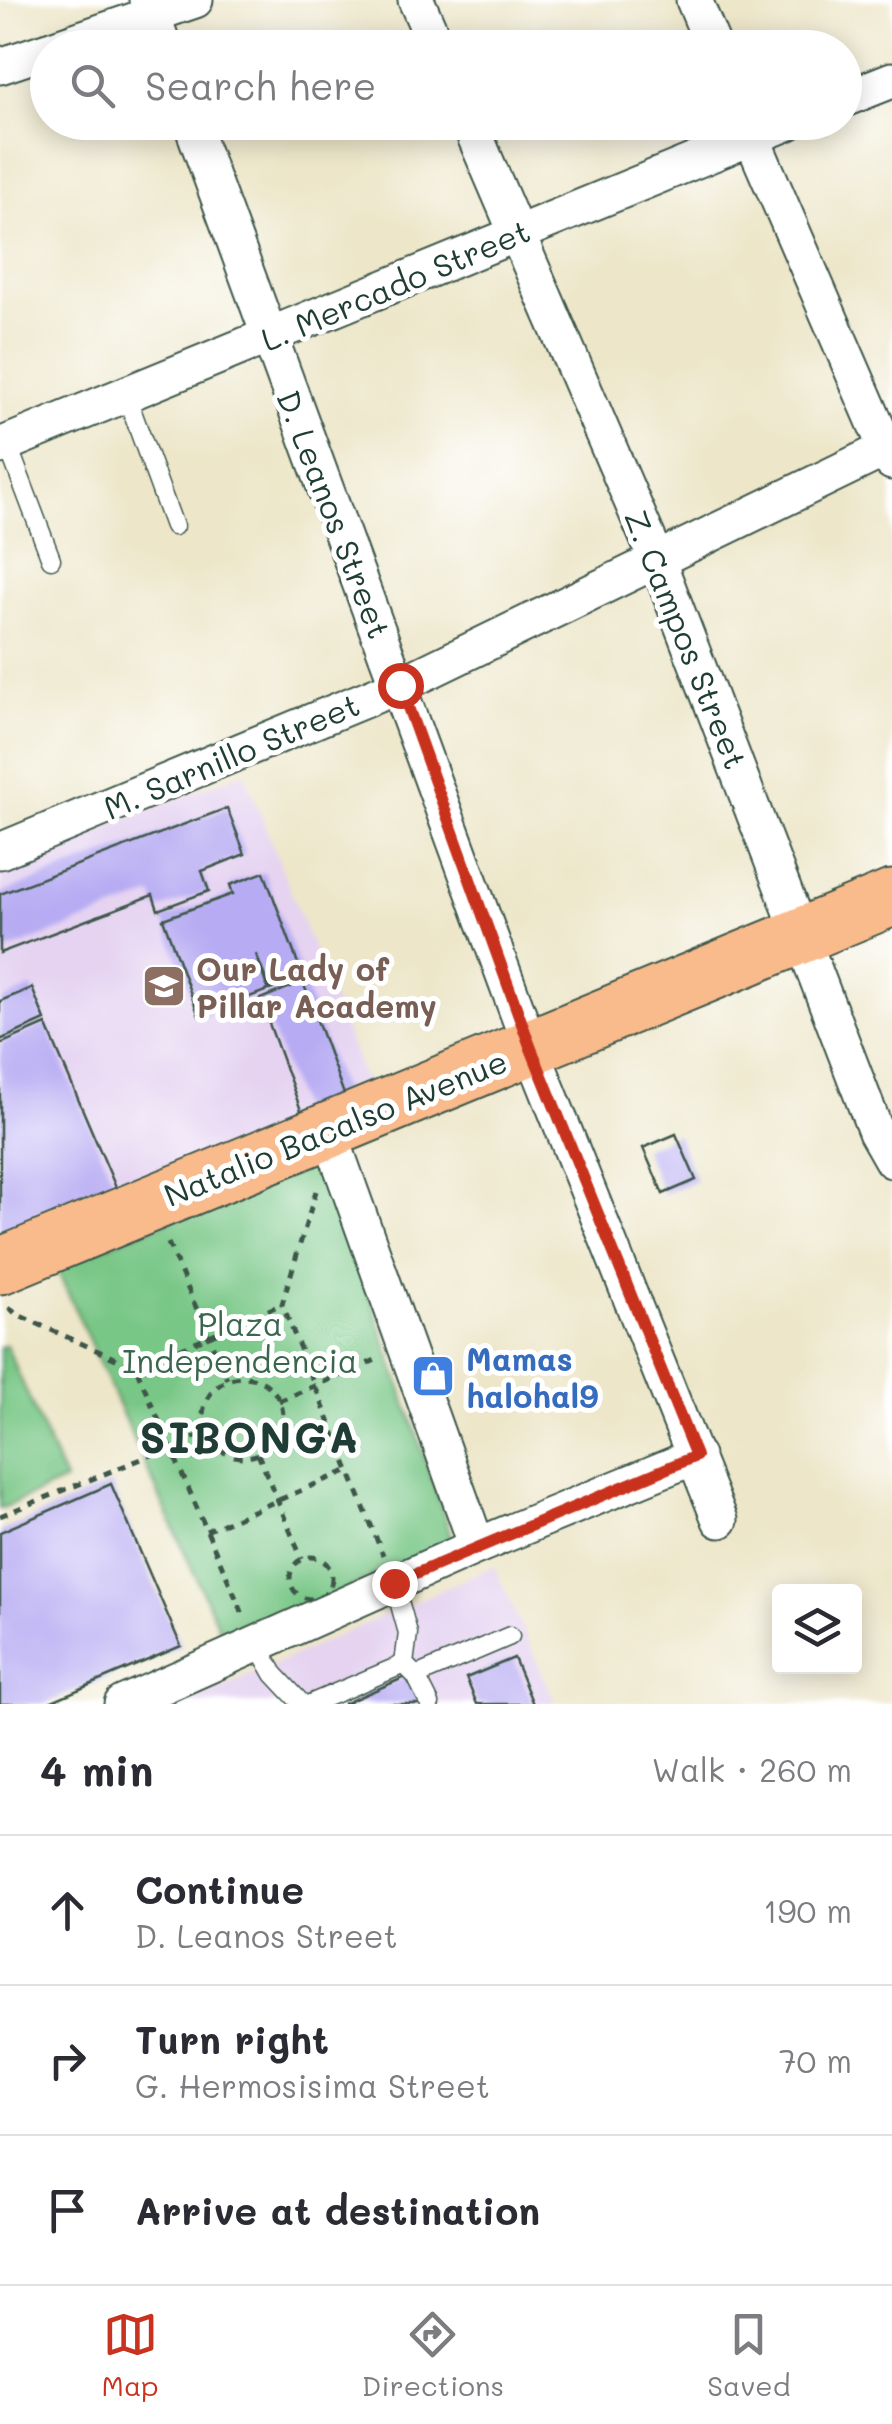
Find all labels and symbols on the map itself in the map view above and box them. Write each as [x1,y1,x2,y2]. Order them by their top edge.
street label: L. Mercado Street [254,208,536,360]
street label: D. Leanos Street [268,384,402,644]
street label: Z. Campos Street [616,503,758,775]
route start [378,663,424,709]
street label: M. Sarnillo Street [97,682,365,828]
place label: Our Lady of Pillar Academy [196,947,437,1027]
school or university icon: Our Lady of Pillar Academy [141,963,187,1009]
street label: Natalio Bacalso Avenue [157,1039,513,1215]
park label: Plaza Independencia [122,1302,358,1381]
place label: Mamas halohal9 [466,1337,598,1416]
shop icon: Mamas halohal9 [410,1353,456,1399]
district label: SIBONGA [139,1409,361,1464]
route end [372,1561,418,1607]

